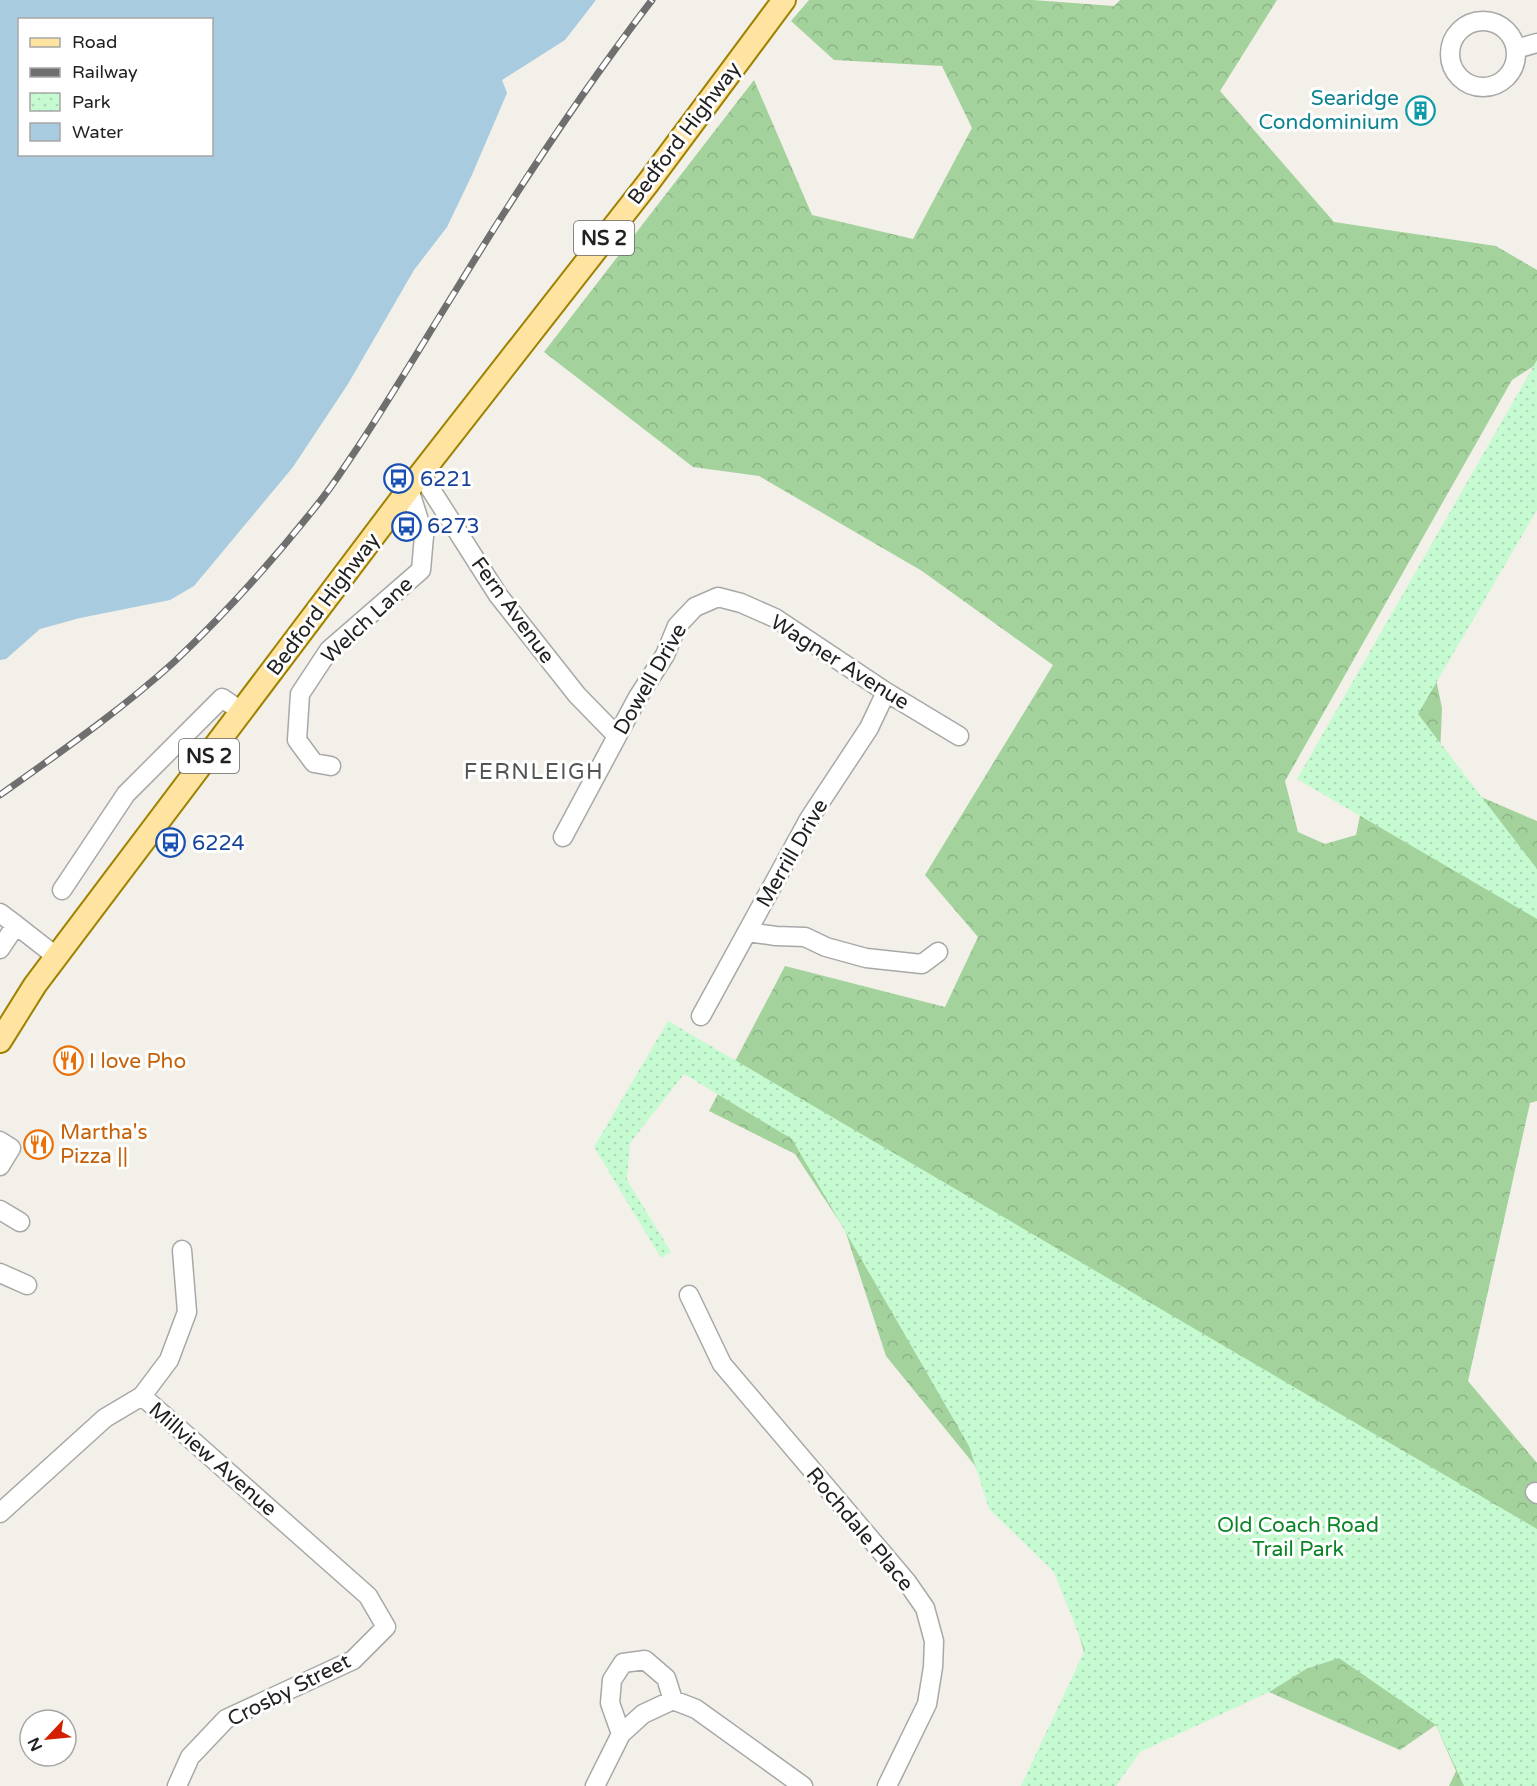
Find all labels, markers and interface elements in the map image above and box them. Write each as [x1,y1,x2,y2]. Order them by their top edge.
legend [18,18,213,156]
text: Road [72,31,117,53]
street label: Bedford Highway [623,57,746,210]
text: Railway [72,61,138,83]
place label: Searidge Condominium [1259,86,1399,135]
text: Park [72,91,111,113]
building icon: Searidge Condominium [1404,94,1436,126]
text: Water [72,121,123,143]
road number: NS 2 [574,221,634,255]
bus stop icon: 6221 [383,463,415,495]
place label: 6221 [420,467,473,492]
bus stop icon: 6273 [390,510,422,542]
place label: 6273 [427,514,480,539]
street label: Bedford Highway [262,528,385,681]
street label: Fern Avenue [466,552,560,668]
street label: Welch Lane [317,572,418,669]
street label: Wagner Avenue [766,610,914,715]
street label: Dowell Drive [609,619,692,739]
road number: NS 2 [179,739,239,773]
district label: FERNLEIGH [464,759,604,785]
street label: Merrill Drive [751,795,834,912]
bus stop icon: 6224 [155,827,187,859]
place label: 6224 [192,831,245,856]
restaurant icon: I love Pho [52,1045,84,1077]
place label: I love Pho [89,1049,186,1074]
place label: Martha's Pizza || [60,1120,148,1169]
restaurant icon: Martha's Pizza || [23,1128,55,1160]
street label: Millview Avenue [144,1397,282,1522]
street label: Rochdale Place [801,1463,919,1596]
park label: Old Coach Road Trail Park [1217,1513,1379,1562]
street label: Crosby Street [223,1649,355,1732]
north arrow [18,1708,78,1768]
text: N [24,1734,47,1754]

